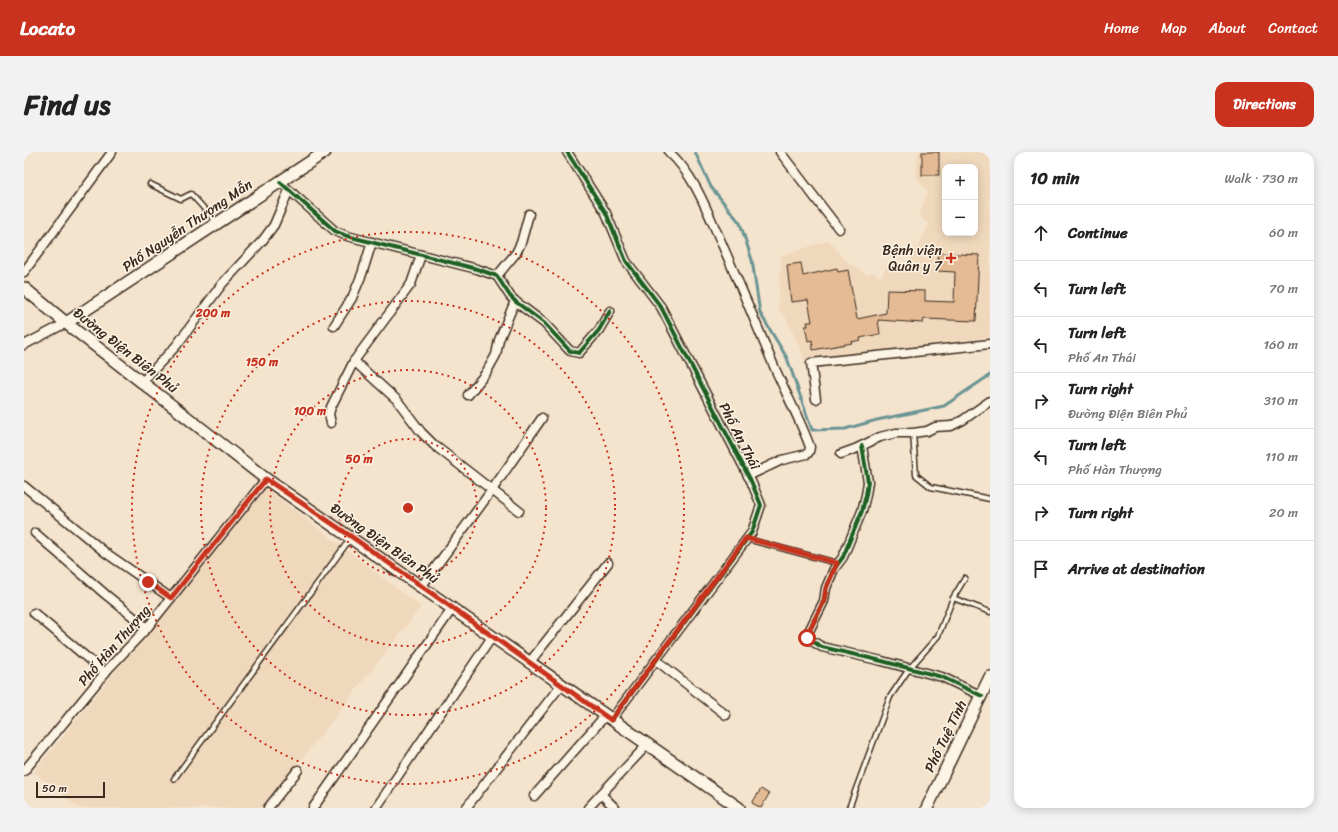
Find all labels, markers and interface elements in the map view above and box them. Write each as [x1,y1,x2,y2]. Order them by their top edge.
text: Locato [20,12,75,45]
text: Home [1104,16,1139,41]
text: Map [1161,16,1187,41]
text: About [1209,16,1246,41]
text: Contact [1268,16,1318,41]
text: Find us [24,80,111,129]
button: Directions [1215,82,1314,127]
text: 10 min [1030,163,1079,193]
map controls [942,164,978,236]
button: + [942,164,978,200]
text: Walk · 730 m [1224,167,1298,190]
street label: Phố Nguyễn Thượng Mẫn [117,172,258,279]
button: − [942,200,978,236]
text: Continue [1068,220,1128,246]
text: 60 m [1269,221,1298,244]
icon: ahead [1030,222,1052,244]
place label: Bệnh viện Quân y 7 [882,238,943,279]
marker: Bệnh viện Quân y 7 [945,252,957,264]
text: Turn left [1068,276,1126,302]
text: 70 m [1269,277,1298,300]
icon: left [1030,278,1052,300]
street label: Đường Điện Biên Phủ [67,301,184,400]
text: 200 m [195,302,231,324]
text: Turn left [1068,320,1126,346]
text: 160 m [1263,333,1298,356]
icon: left [1030,334,1052,356]
text: Phố An Thái [1068,346,1136,369]
text: 150 m [246,351,279,373]
text: Turn right [1068,376,1133,402]
text: 310 m [1264,389,1298,412]
icon: right [1030,390,1052,412]
street label: Phố An Thái [712,398,768,475]
text: 100 m [294,400,327,422]
text: Đường Điện Biên Phủ [1068,402,1187,425]
text: Turn left [1068,432,1126,458]
text: 110 m [1265,445,1298,468]
icon: left [1030,446,1052,468]
text: 50 m [345,448,373,470]
text: Phố Hàn Thượng [1068,458,1162,481]
street label: Đường Điện Biên Phủ [325,496,445,591]
text: Turn right [1068,500,1133,526]
centre of rings [401,501,415,515]
text: 20 m [1269,501,1298,524]
icon: right [1030,502,1052,524]
text: Arrive at destination [1068,556,1205,582]
icon: arrive [1030,558,1052,580]
route end [139,573,157,591]
street label: Phố Hàn Thượng [72,599,157,692]
route start [798,629,816,647]
street label: Phố Tuệ Tĩnh [917,696,974,777]
text: 50 m [42,779,67,798]
scale bar [36,780,105,799]

